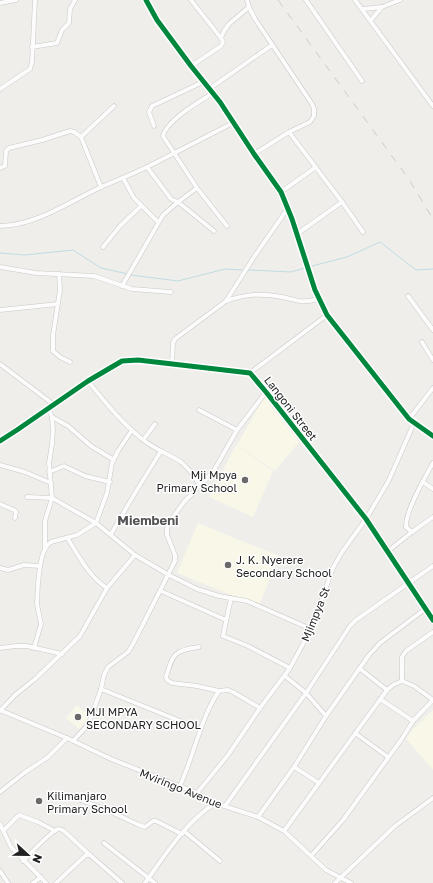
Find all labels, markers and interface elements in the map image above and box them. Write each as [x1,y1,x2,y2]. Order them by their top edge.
street label: Langoni Street [262,373,320,443]
place label: Mji Mpya Primary School [157,468,237,494]
marker: Mji Mpya Primary School [240,475,250,485]
district label: Miembeni [117,512,179,528]
place label: J. K. Nyerere Secondary School [236,553,332,579]
marker: J. K. Nyerere Secondary School [223,560,233,570]
street label: Mjimpya St [298,585,332,643]
place label: MJI MPYA SECONDARY SCHOOL [86,705,202,731]
marker: MJI MPYA SECONDARY SCHOOL [73,712,83,722]
street label: Mviringo Avenue [138,766,224,810]
place label: Kilimanjaro Primary School [47,789,128,815]
marker: Kilimanjaro Primary School [34,796,44,806]
north arrow [8,835,48,875]
text: N [30,853,45,865]

